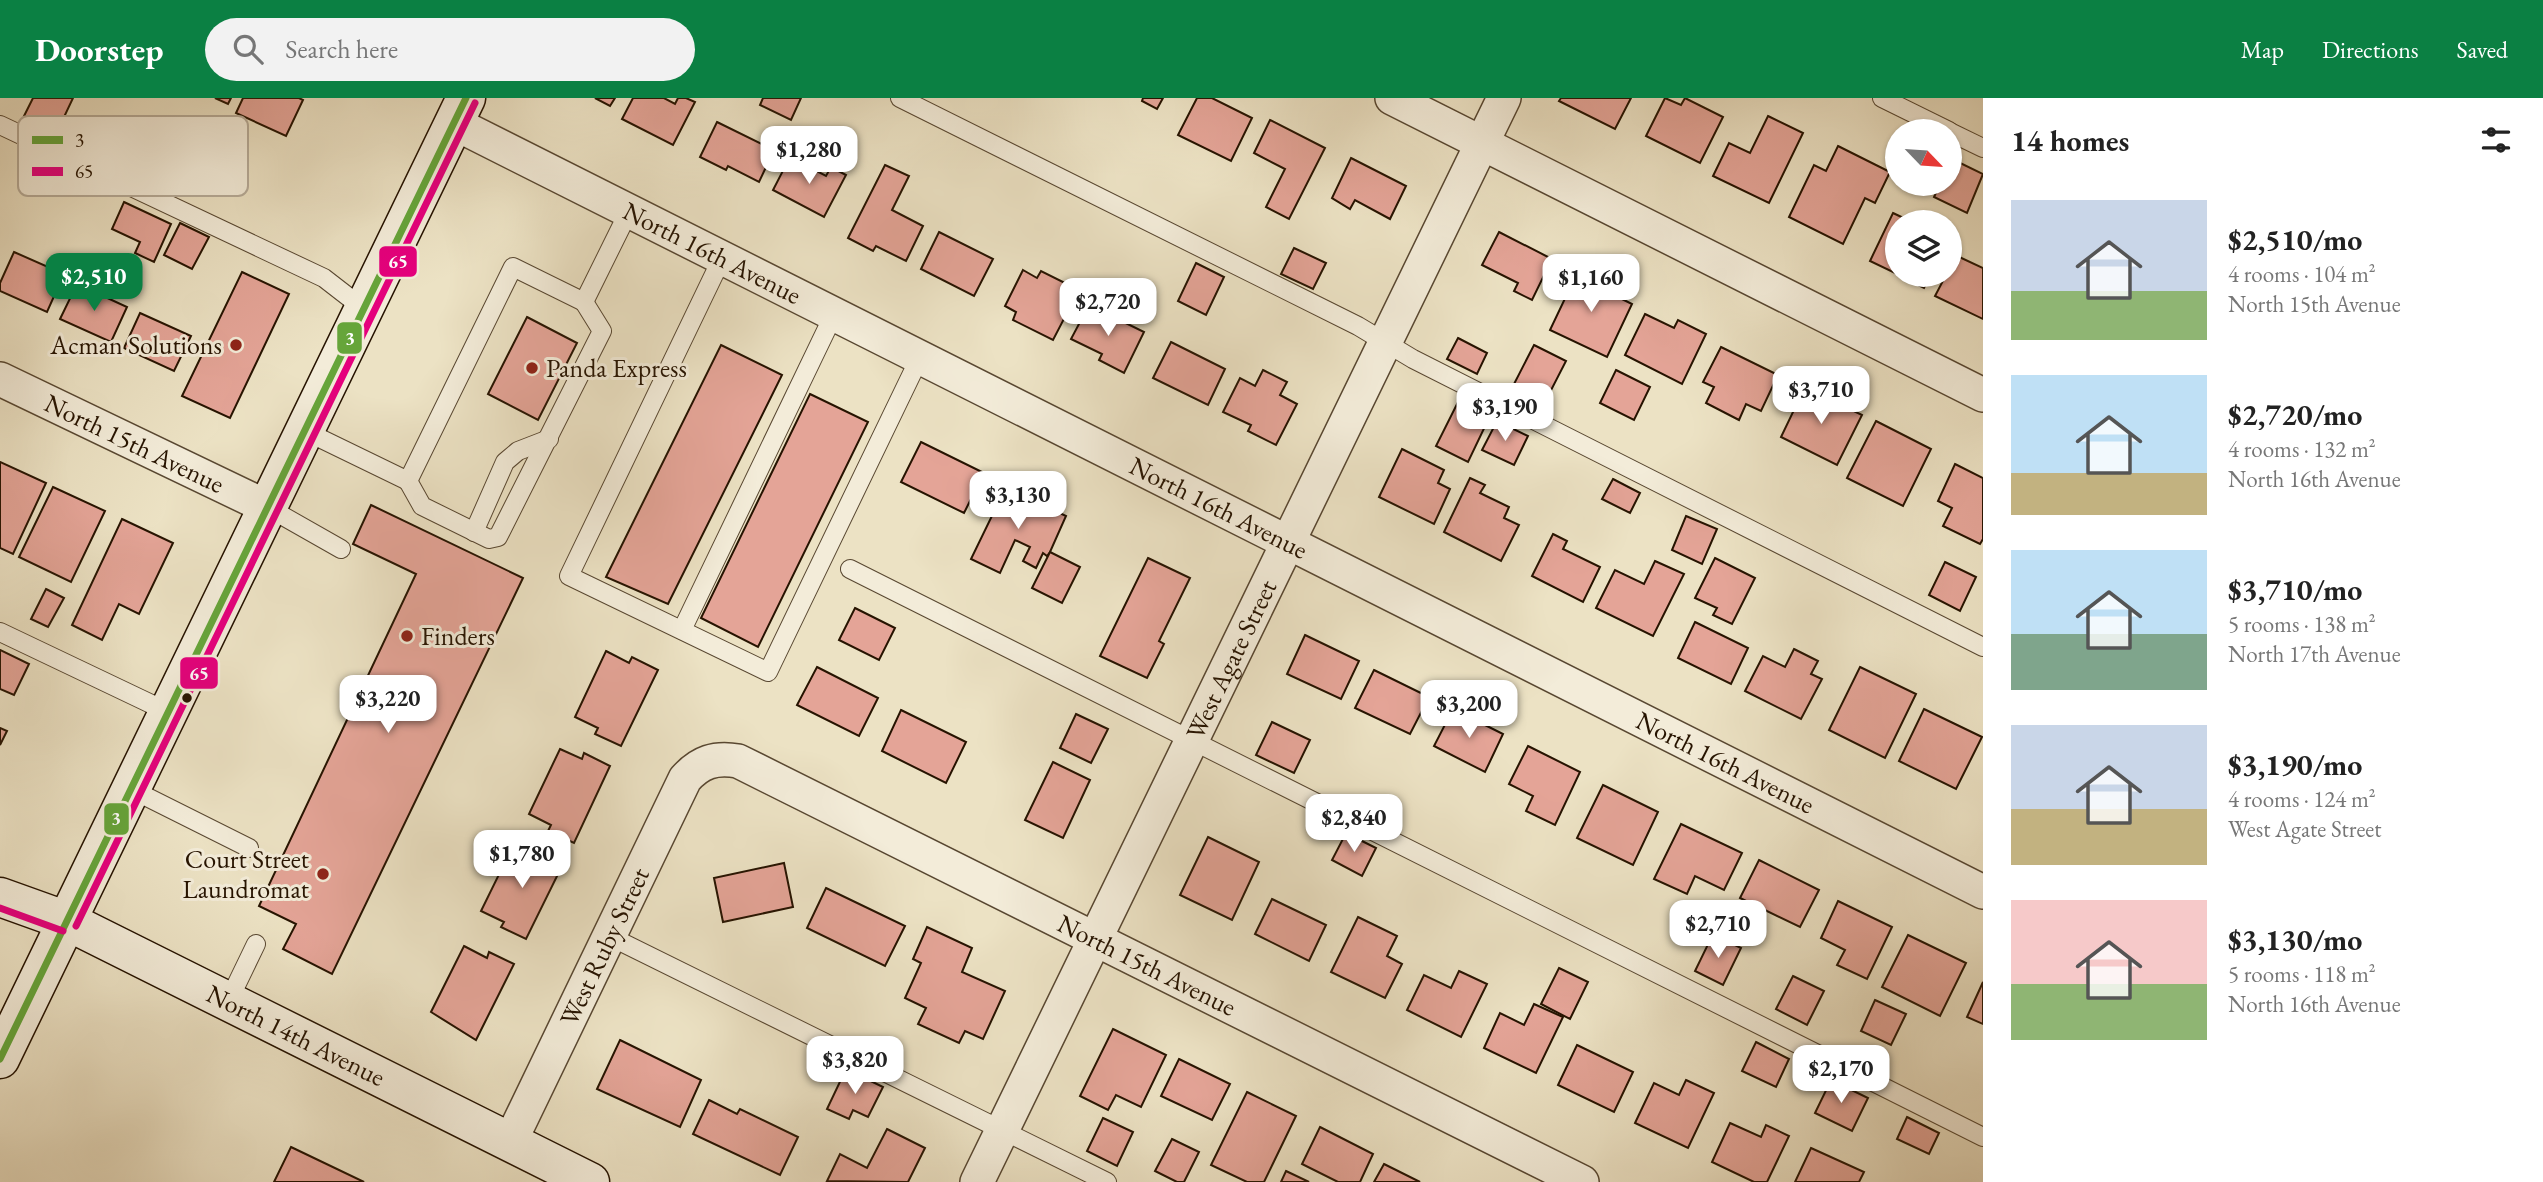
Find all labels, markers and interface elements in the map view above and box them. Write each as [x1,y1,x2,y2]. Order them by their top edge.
search box [205,18,695,81]
text: Doorstep [35,28,163,71]
icon: search [229,30,267,68]
text: Search here [285,32,398,66]
text: Map [2241,34,2284,65]
text: Directions [2322,34,2419,65]
text: Saved [2457,34,2508,65]
legend [18,116,248,196]
north arrow [1885,119,1962,196]
map controls [1885,119,1962,287]
text: 14 homes [2011,121,2129,160]
icon: filters [2477,121,2515,159]
pin: $1,280 [752,126,866,186]
text: 3 [75,128,84,153]
text: $1,280 [777,134,841,164]
text: 65 [75,159,93,184]
street label: North 16th Avenue [617,194,807,312]
button: layers [1885,210,1962,287]
text: $2,510/mo [2228,220,2362,259]
icon: home [2067,228,2151,312]
line badge: 65 [378,245,418,278]
text: 65 [388,249,408,274]
pin: $2,510 [37,254,151,313]
pin: $1,160 [1534,254,1648,314]
text: 4 rooms · 104 m² [2228,259,2376,289]
text: $2,510 [62,261,126,291]
text: $1,160 [1559,262,1623,292]
pin: $2,720 [1051,278,1165,338]
text: $2,720 [1076,286,1140,316]
text: North 15th Avenue [2228,289,2401,319]
line badge: 3 [336,321,363,355]
text: 3 [345,326,355,351]
place label: Acman Solutions [49,328,222,362]
marker: Acman Solutions [228,337,244,353]
place label: Panda Express [546,351,687,385]
marker: Panda Express [524,360,540,376]
pin: $3,710 [1764,366,1878,426]
text: $3,710 [1789,374,1853,404]
pin: $3,190 [1448,384,1562,443]
street label: North 15th Avenue [39,386,230,501]
text: $3,190 [1473,391,1537,421]
text: $2,720/mo [2228,395,2362,434]
icon: home [2067,403,2151,487]
text: 4 rooms · 132 m² [2228,434,2376,464]
street label: North 16th Avenue [1124,449,1314,567]
text: North 16th Avenue [2228,464,2401,494]
pin: $3,130 [961,472,1075,531]
text: $3,130 [986,479,1050,509]
text: $3,710/mo [2228,570,2362,609]
street label: West Agate Street [1178,574,1284,745]
icon: home [2067,578,2151,662]
text: 5 rooms · 138 m² [2228,609,2376,639]
place label: Finders [421,619,495,653]
marker: Finders [399,628,415,644]
text: North 17th Avenue [2228,639,2401,669]
line badge: 65 [179,656,219,690]
text: 65 [189,661,209,686]
pin: $3,220 [331,676,445,735]
pin: $3,200 [1412,680,1526,740]
text: $3,220 [356,683,420,713]
text: $3,200 [1437,688,1501,718]
unlabelled marker [180,691,194,705]
street label: North 16th Avenue [1630,703,1820,821]
text: $3,190/mo [2228,745,2362,784]
icon: home [2067,753,2151,837]
text: 4 rooms · 124 m² [2228,784,2376,814]
pin: $2,840 [1297,794,1411,854]
line badge: 3 [103,802,130,836]
text: $2,840 [1322,802,1386,832]
text: 3 [111,806,121,831]
text: West Agate Street [2228,814,2381,844]
pin: $1,780 [465,830,579,890]
text: $1,780 [490,838,554,868]
place label: Court Street Laundromat [183,842,309,906]
street label: West Ruby Street [552,862,657,1031]
marker: Court Street Laundromat [315,866,331,882]
pin: $2,710 [1661,900,1775,960]
street label: North 15th Avenue [1052,906,1242,1024]
text: $2,710 [1686,908,1750,938]
text: $3,130/mo [2228,920,2362,959]
icon: home [2067,928,2151,1012]
text: 5 rooms · 118 m² [2228,959,2376,989]
street label: North 14th Avenue [201,976,391,1094]
text: North 16th Avenue [2228,989,2401,1019]
pin: $3,820 [798,1037,912,1096]
text: $3,820 [823,1044,887,1074]
pin: $2,170 [1784,1046,1898,1105]
text: $2,170 [1809,1053,1873,1083]

